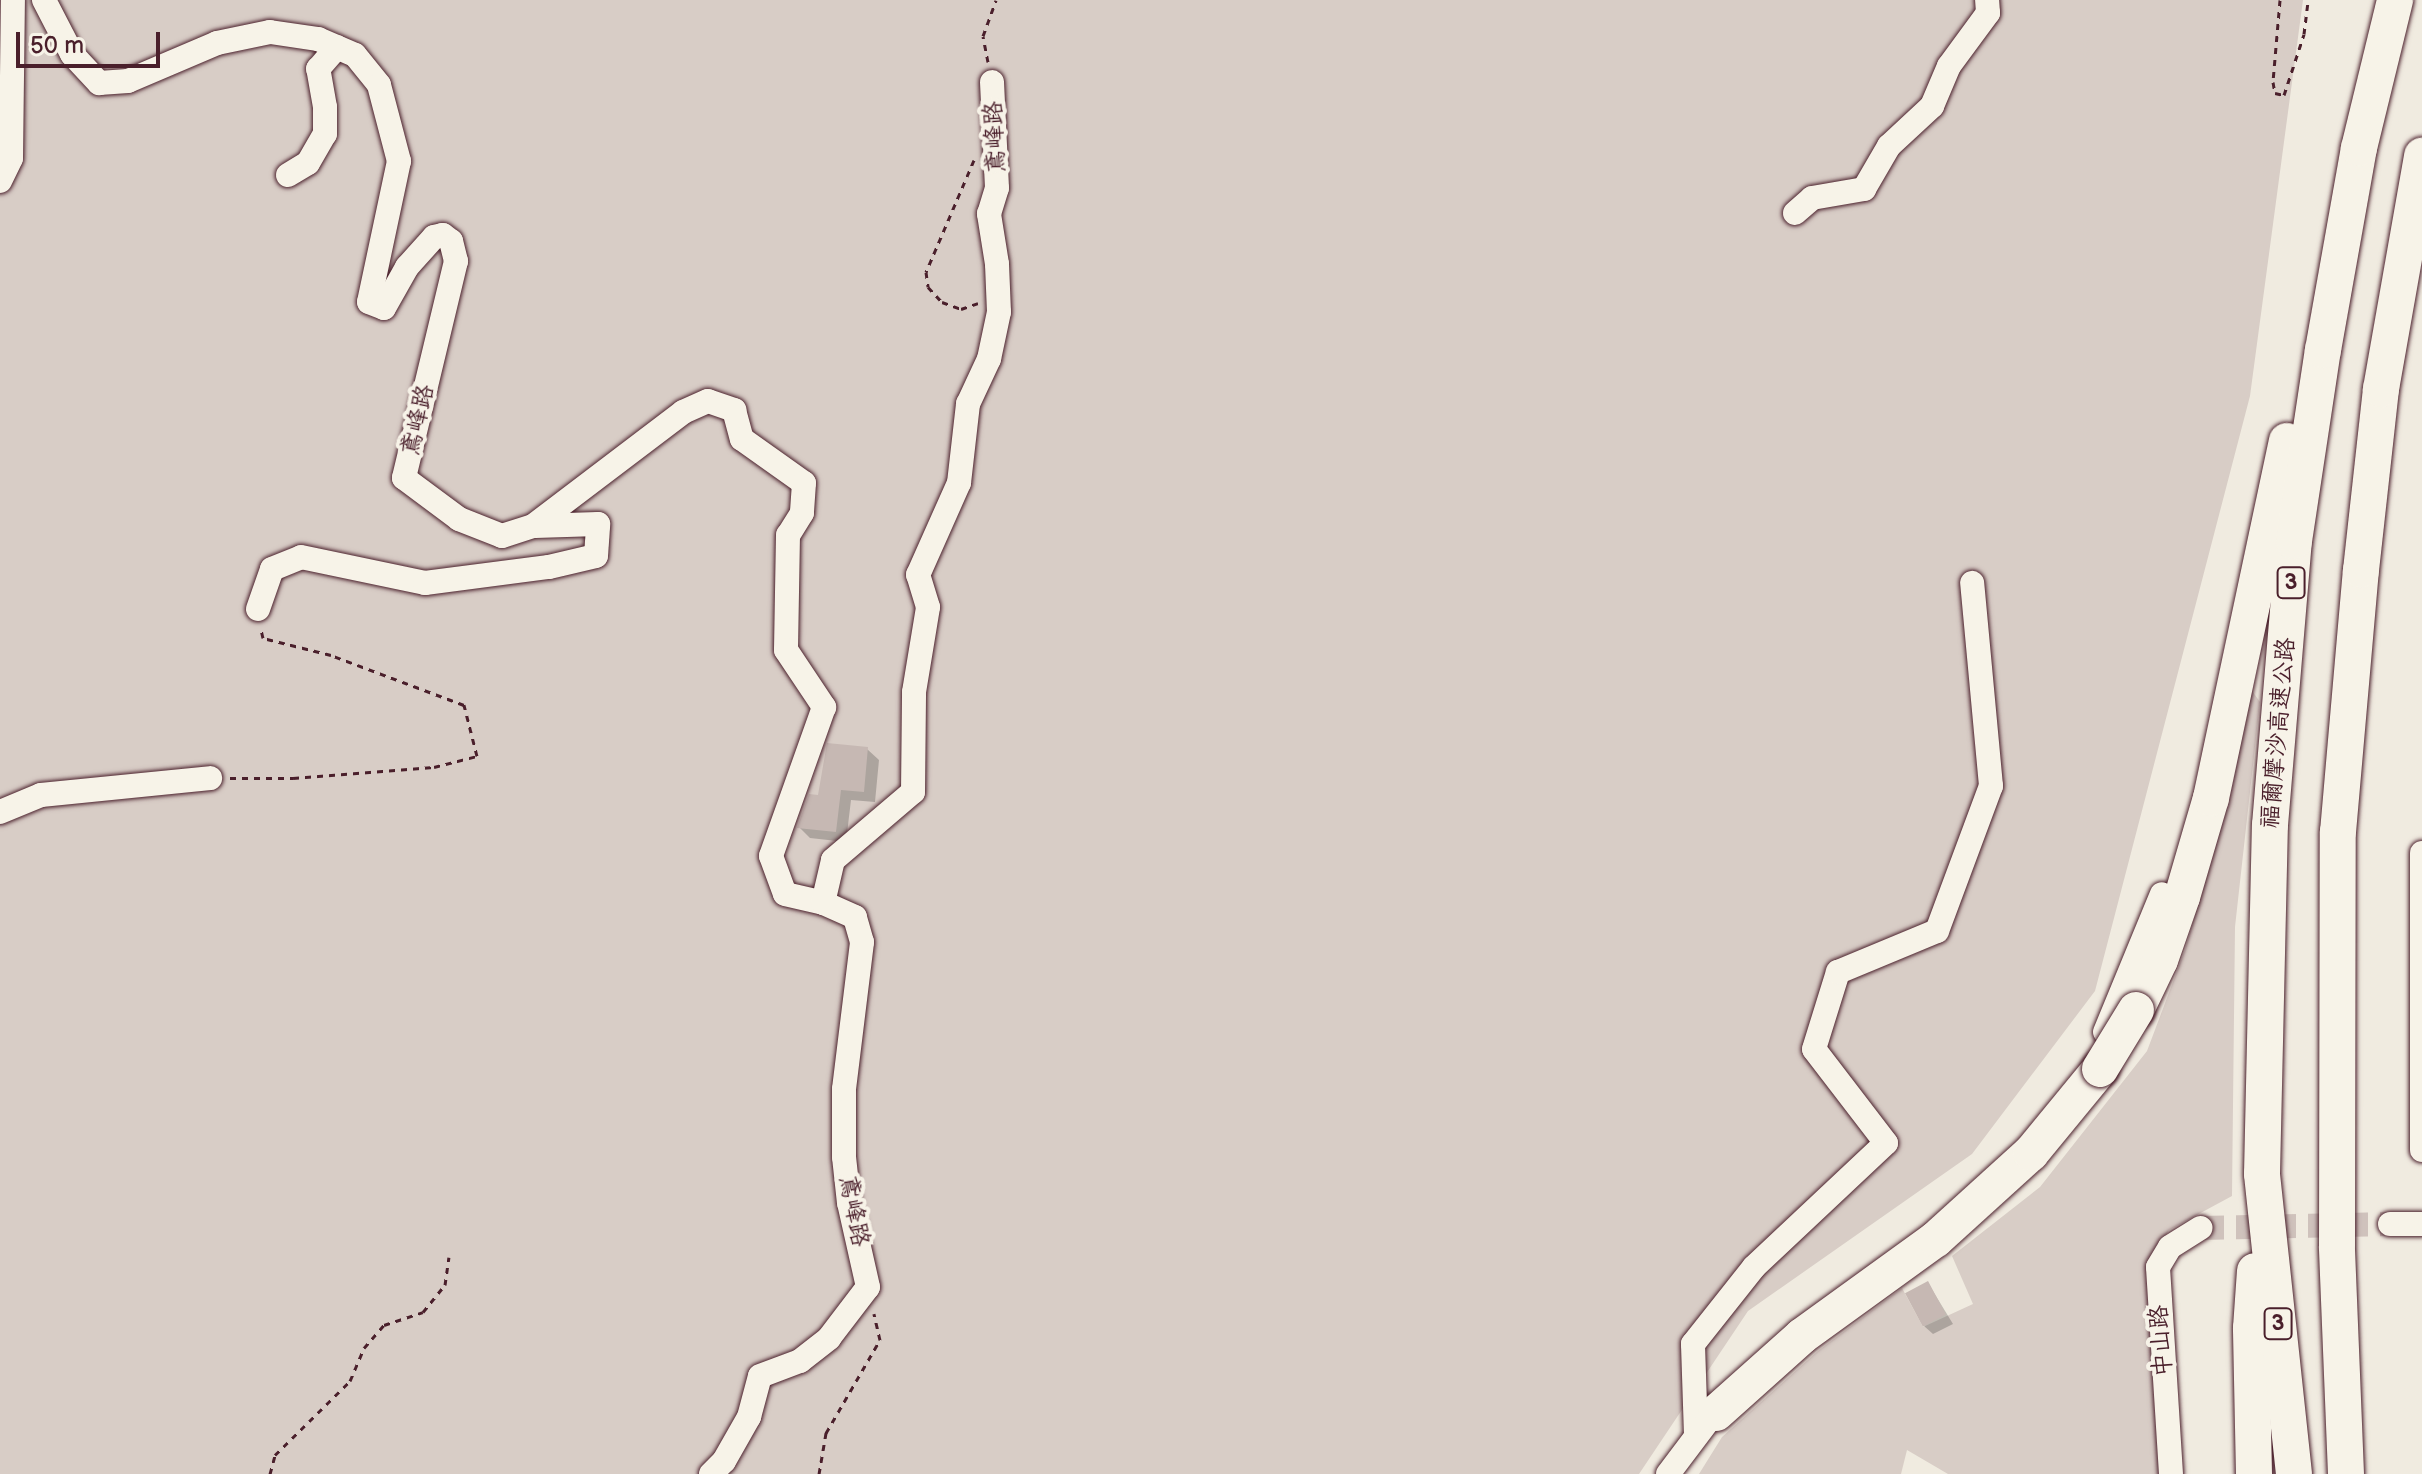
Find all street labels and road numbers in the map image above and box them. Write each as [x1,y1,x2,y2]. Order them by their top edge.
street label: 鳶峰路 [979,100,1011,174]
street label: 鳶峰路 [396,382,440,458]
road number: 3 [2275,565,2307,601]
street label: 福爾摩沙高速公路 [2255,636,2301,830]
street label: 鳶峰路 [833,1173,875,1249]
street label: 中山路 [2144,1304,2178,1378]
road number: 3 [2262,1306,2294,1342]

